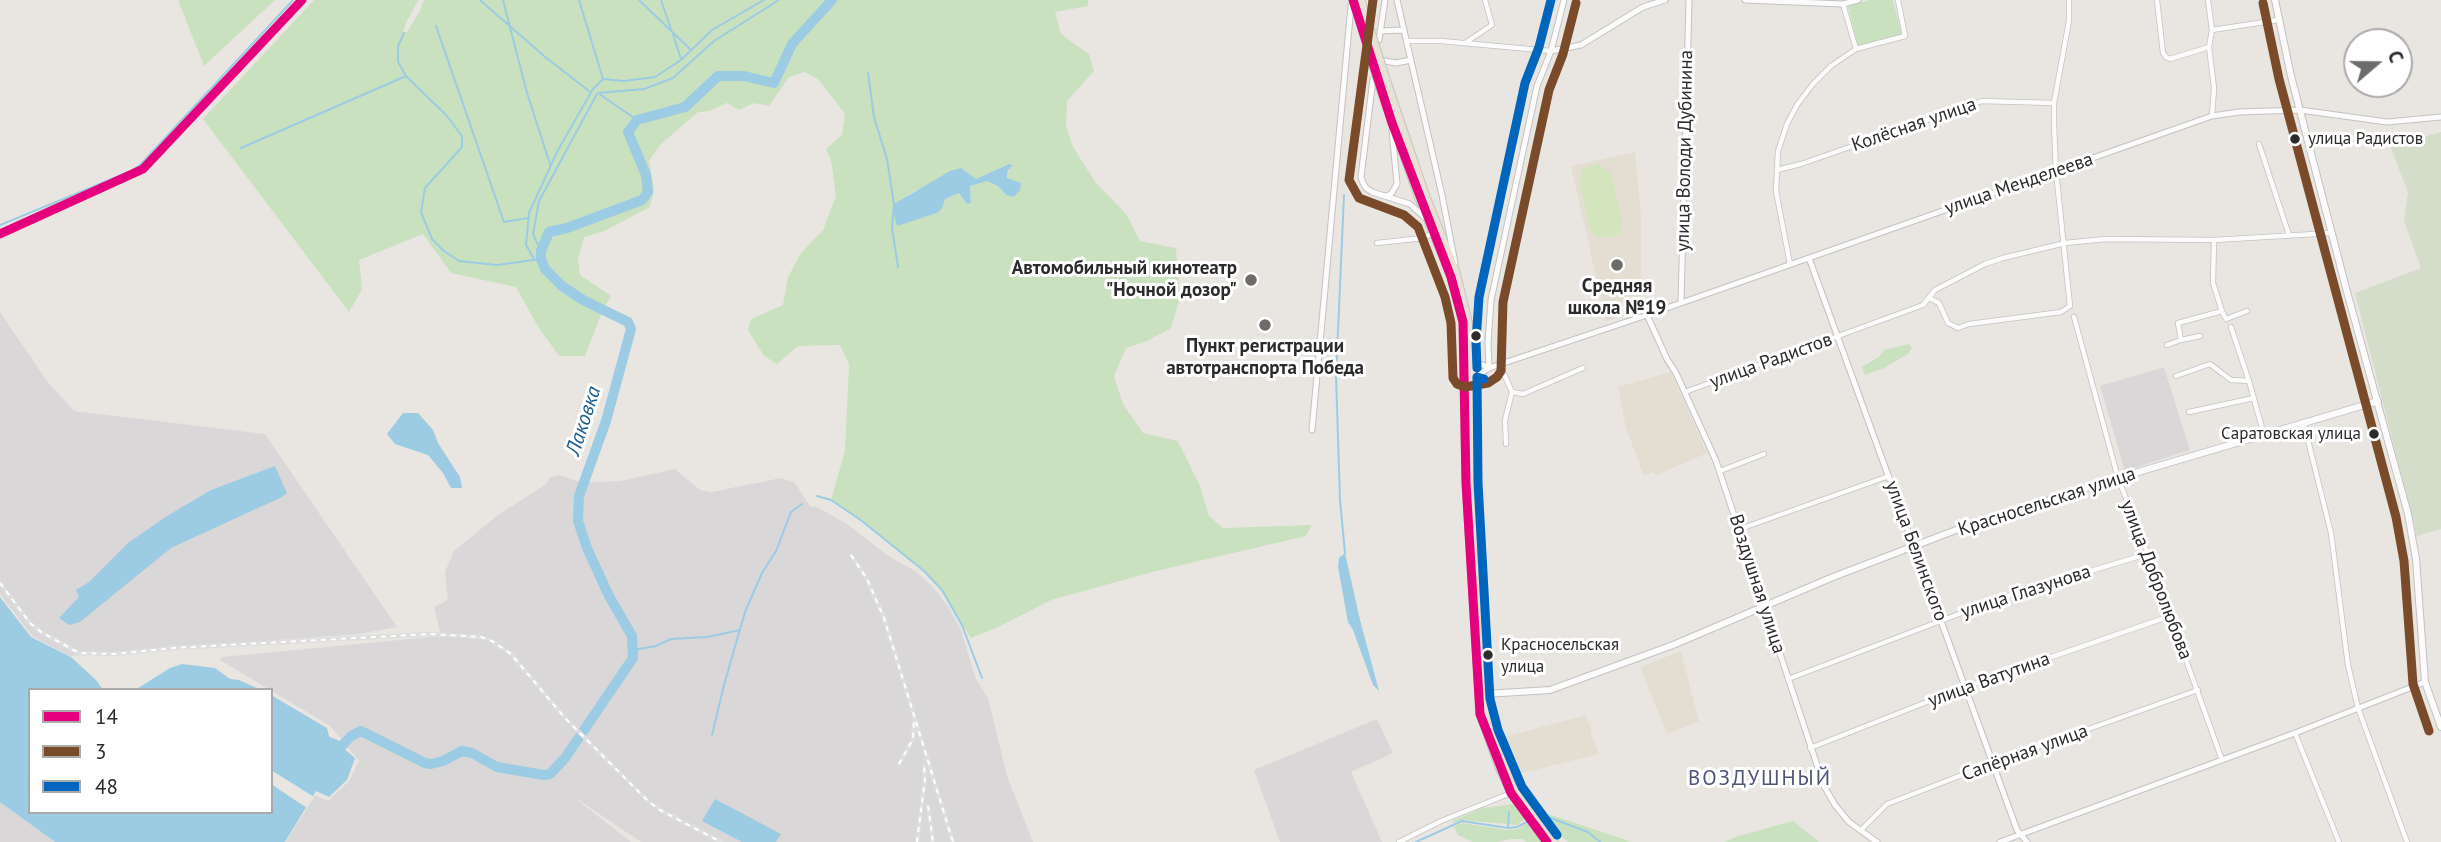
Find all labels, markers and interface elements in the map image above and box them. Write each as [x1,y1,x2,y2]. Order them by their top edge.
north arrow [2343,28,2413,98]
text: С [2383,47,2409,66]
street label: улица Володи Дубинина [1672,50,1698,252]
street label: Колёсная улица [1849,93,1979,157]
place label: улица Радистов [2308,129,2423,149]
marker: улица Радистов [2288,132,2302,146]
street label: улица Менделеева [1942,148,2096,220]
marker: Средняя школа №19 [1609,257,1625,273]
place label: Автомобильный кинотеатр "Ночной дозор" [1012,258,1237,302]
marker: Автомобильный кинотеатр "Ночной дозор" [1243,272,1259,288]
place label: Средняя школа №19 [1568,276,1666,320]
marker: Пункт регистрации автотранспорта Победа [1257,317,1273,333]
street label: улица Радистов [1707,328,1835,394]
unlabelled marker [1469,329,1483,343]
place label: Пункт регистрации автотранспорта Победа [1166,336,1364,380]
water label: Лаковка [561,383,607,459]
place label: Саратовская улица [2221,424,2361,444]
marker: Саратовская улица [2367,427,2381,441]
street label: Красносельская улица [1955,463,2139,541]
street label: улица Белинского [1880,478,1952,624]
street label: улица Добролюбова [2115,497,2197,663]
street label: Воздушная улица [1724,512,1790,656]
street label: улица Глазунова [1958,560,2094,624]
place label: Красносельская улица [1501,635,1619,675]
street label: улица Ватутина [1925,647,2053,713]
marker: Красносельская улица [1481,648,1495,662]
legend [28,688,273,814]
text: 14 [95,703,118,730]
street label: Сапёрная улица [1959,720,2091,786]
text: 3 [95,738,106,765]
district label: ВОЗДУШНЫЙ [1689,766,1831,792]
text: 48 [95,773,118,800]

